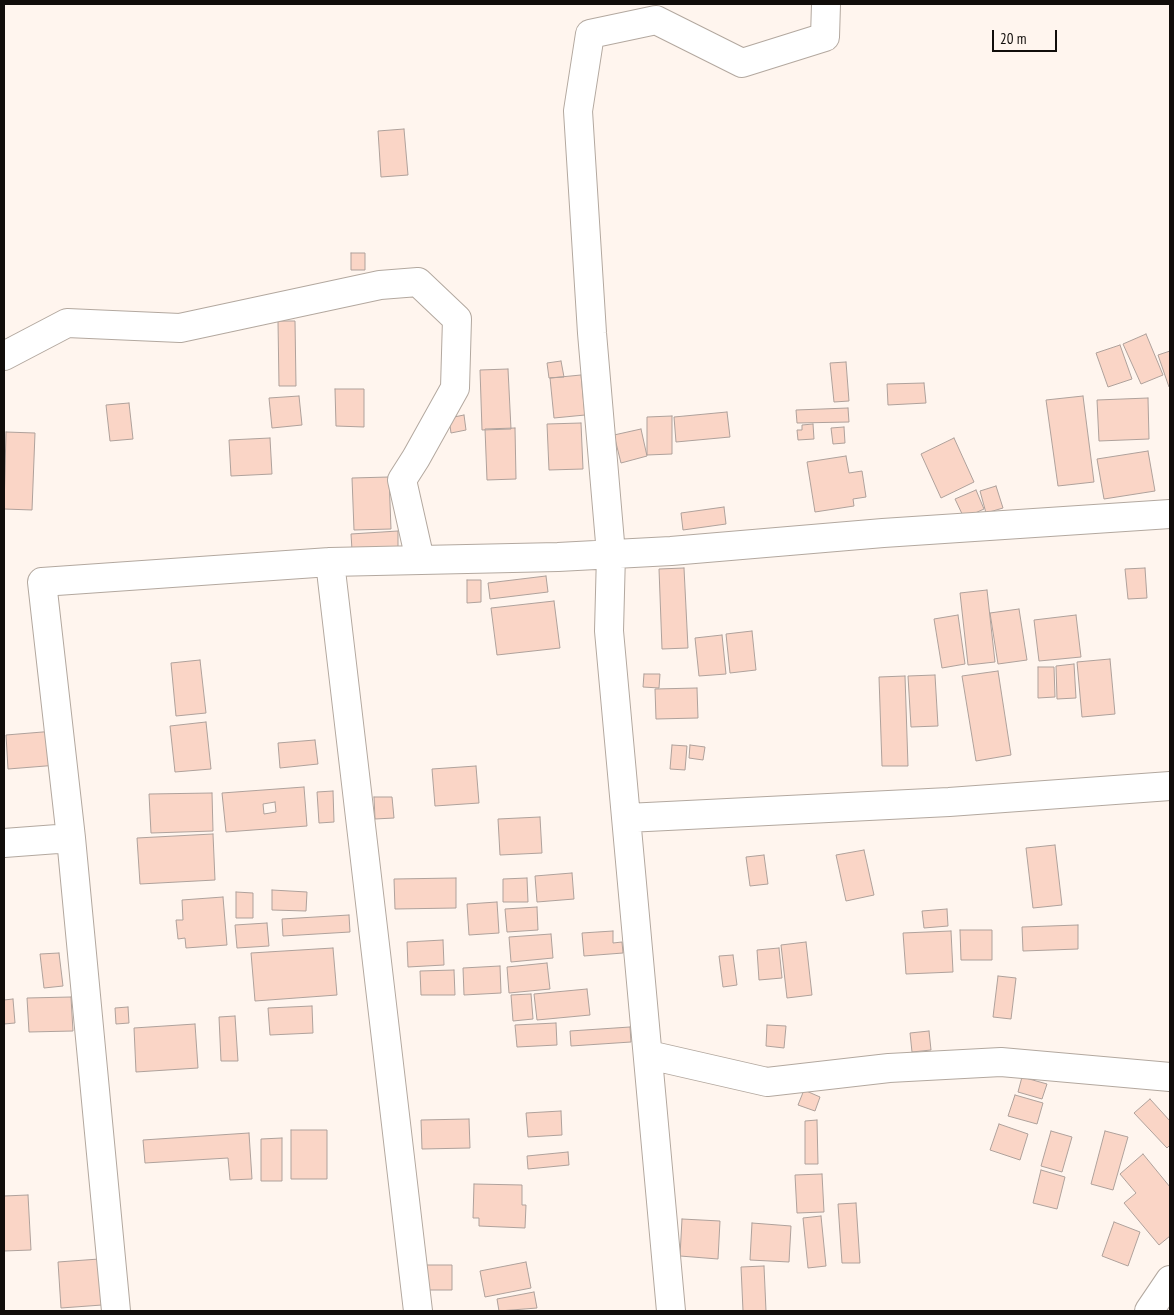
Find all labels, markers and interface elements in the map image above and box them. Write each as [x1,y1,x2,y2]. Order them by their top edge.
scale bar [994,20,1059,52]
text: 20 m [1000,29,1026,48]

